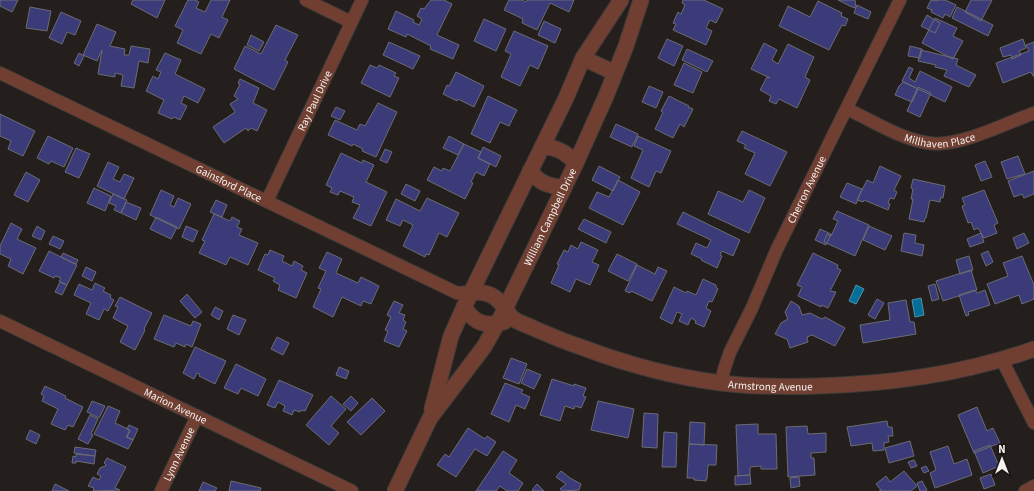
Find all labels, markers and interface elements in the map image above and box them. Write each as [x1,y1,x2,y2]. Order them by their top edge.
street label: Ray Paul Drive [294,67,335,133]
street label: Millhaven Place [902,129,977,151]
street label: Cherron Avenue [783,153,830,226]
street label: Gainsford Place [193,161,265,206]
street label: William Campbell Drive [520,165,580,268]
street label: Armstrong Avenue [727,376,813,394]
street label: Marion Avenue [142,384,210,428]
street label: Lynn Avenue [159,424,198,484]
north arrow [982,439,1022,479]
text: N [998,442,1006,457]

